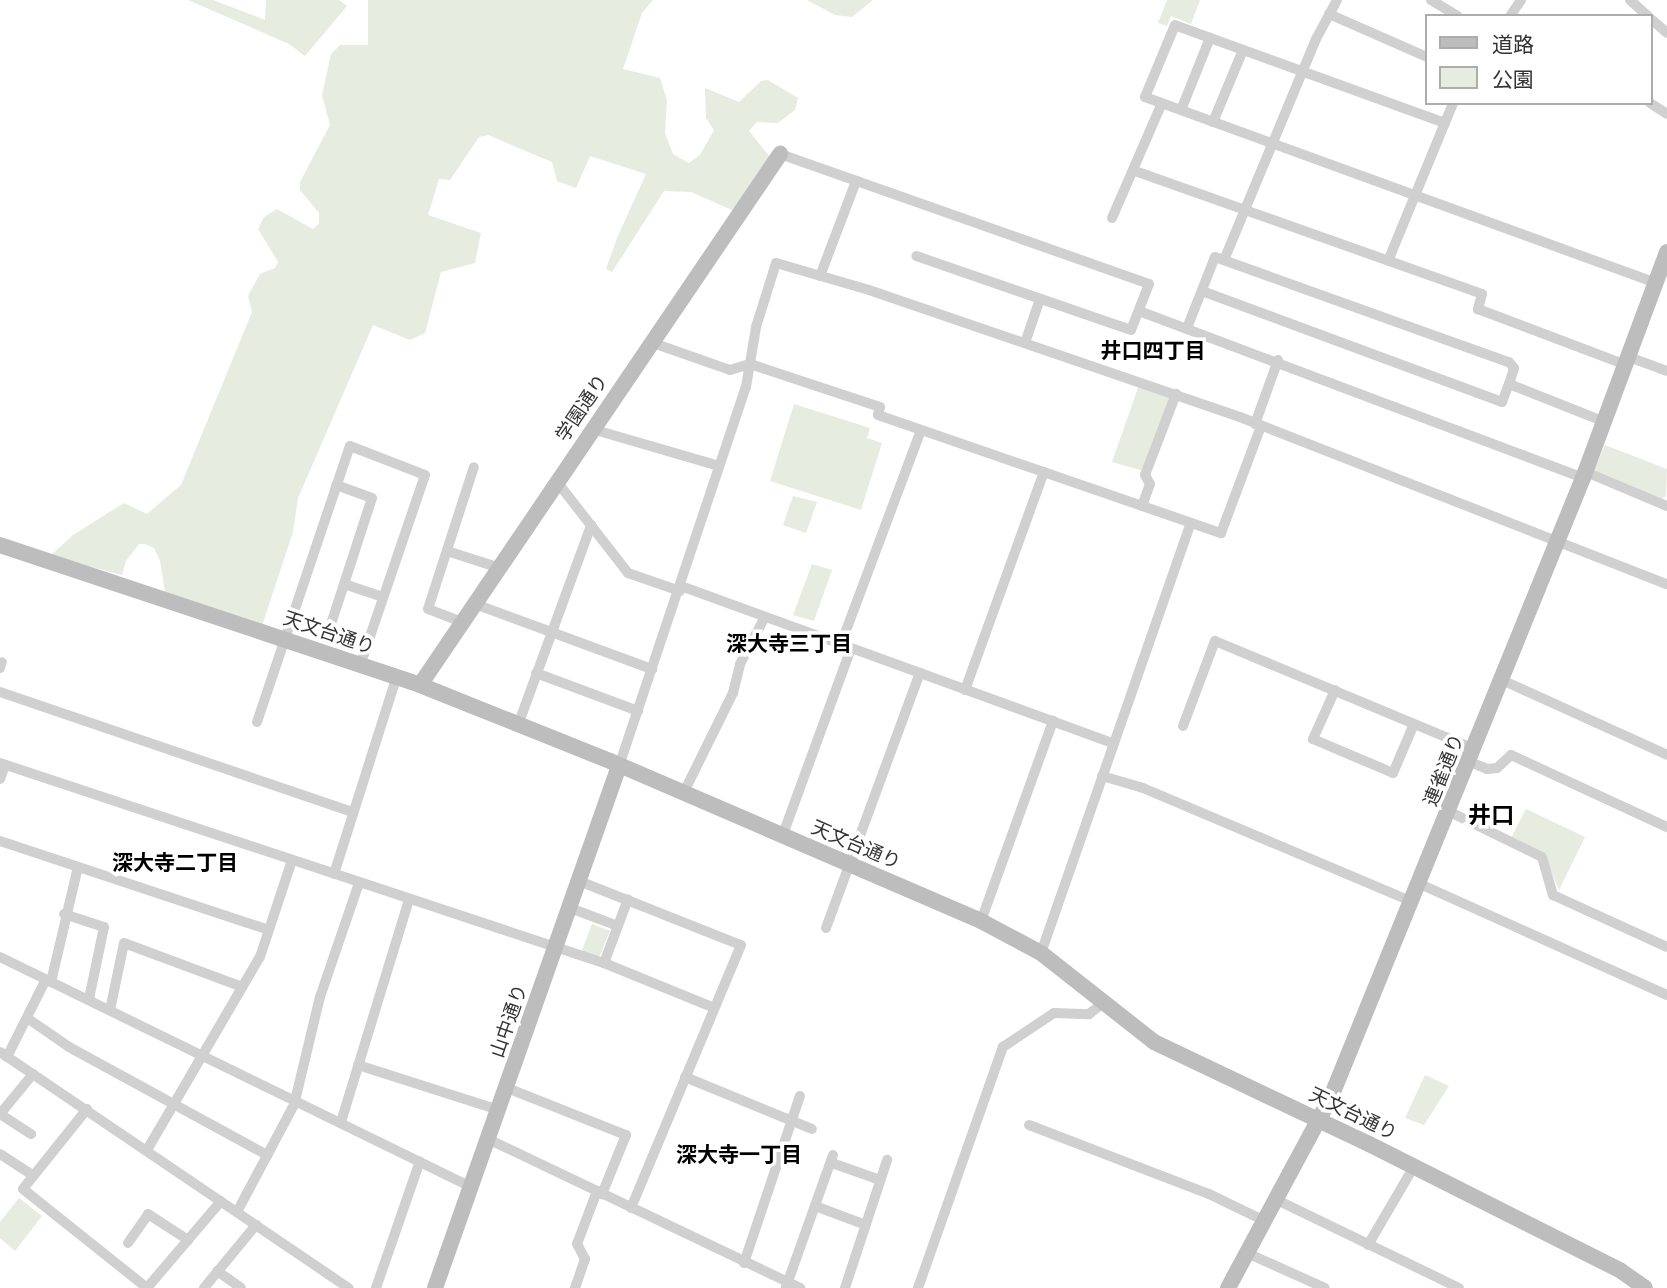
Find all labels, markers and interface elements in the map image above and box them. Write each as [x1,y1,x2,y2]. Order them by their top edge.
legend [1426,14,1653,105]
text: 道路 [1492,32,1534,57]
text: 公園 [1492,67,1534,92]
district label: 井口四丁目 [1101,338,1205,364]
street label: 学園通り [551,370,613,446]
street label: 天文台通り [280,607,378,659]
district label: 深大寺三丁目 [726,631,852,657]
street label: 連雀通り [1419,730,1469,810]
district label: 井口 [1468,801,1514,829]
street label: 天文台通り [808,816,904,874]
district label: 深大寺二丁目 [112,850,238,876]
street label: 山中通り [486,981,532,1061]
street label: 天文台通り [1305,1083,1401,1145]
district label: 深大寺一丁目 [676,1142,802,1168]

